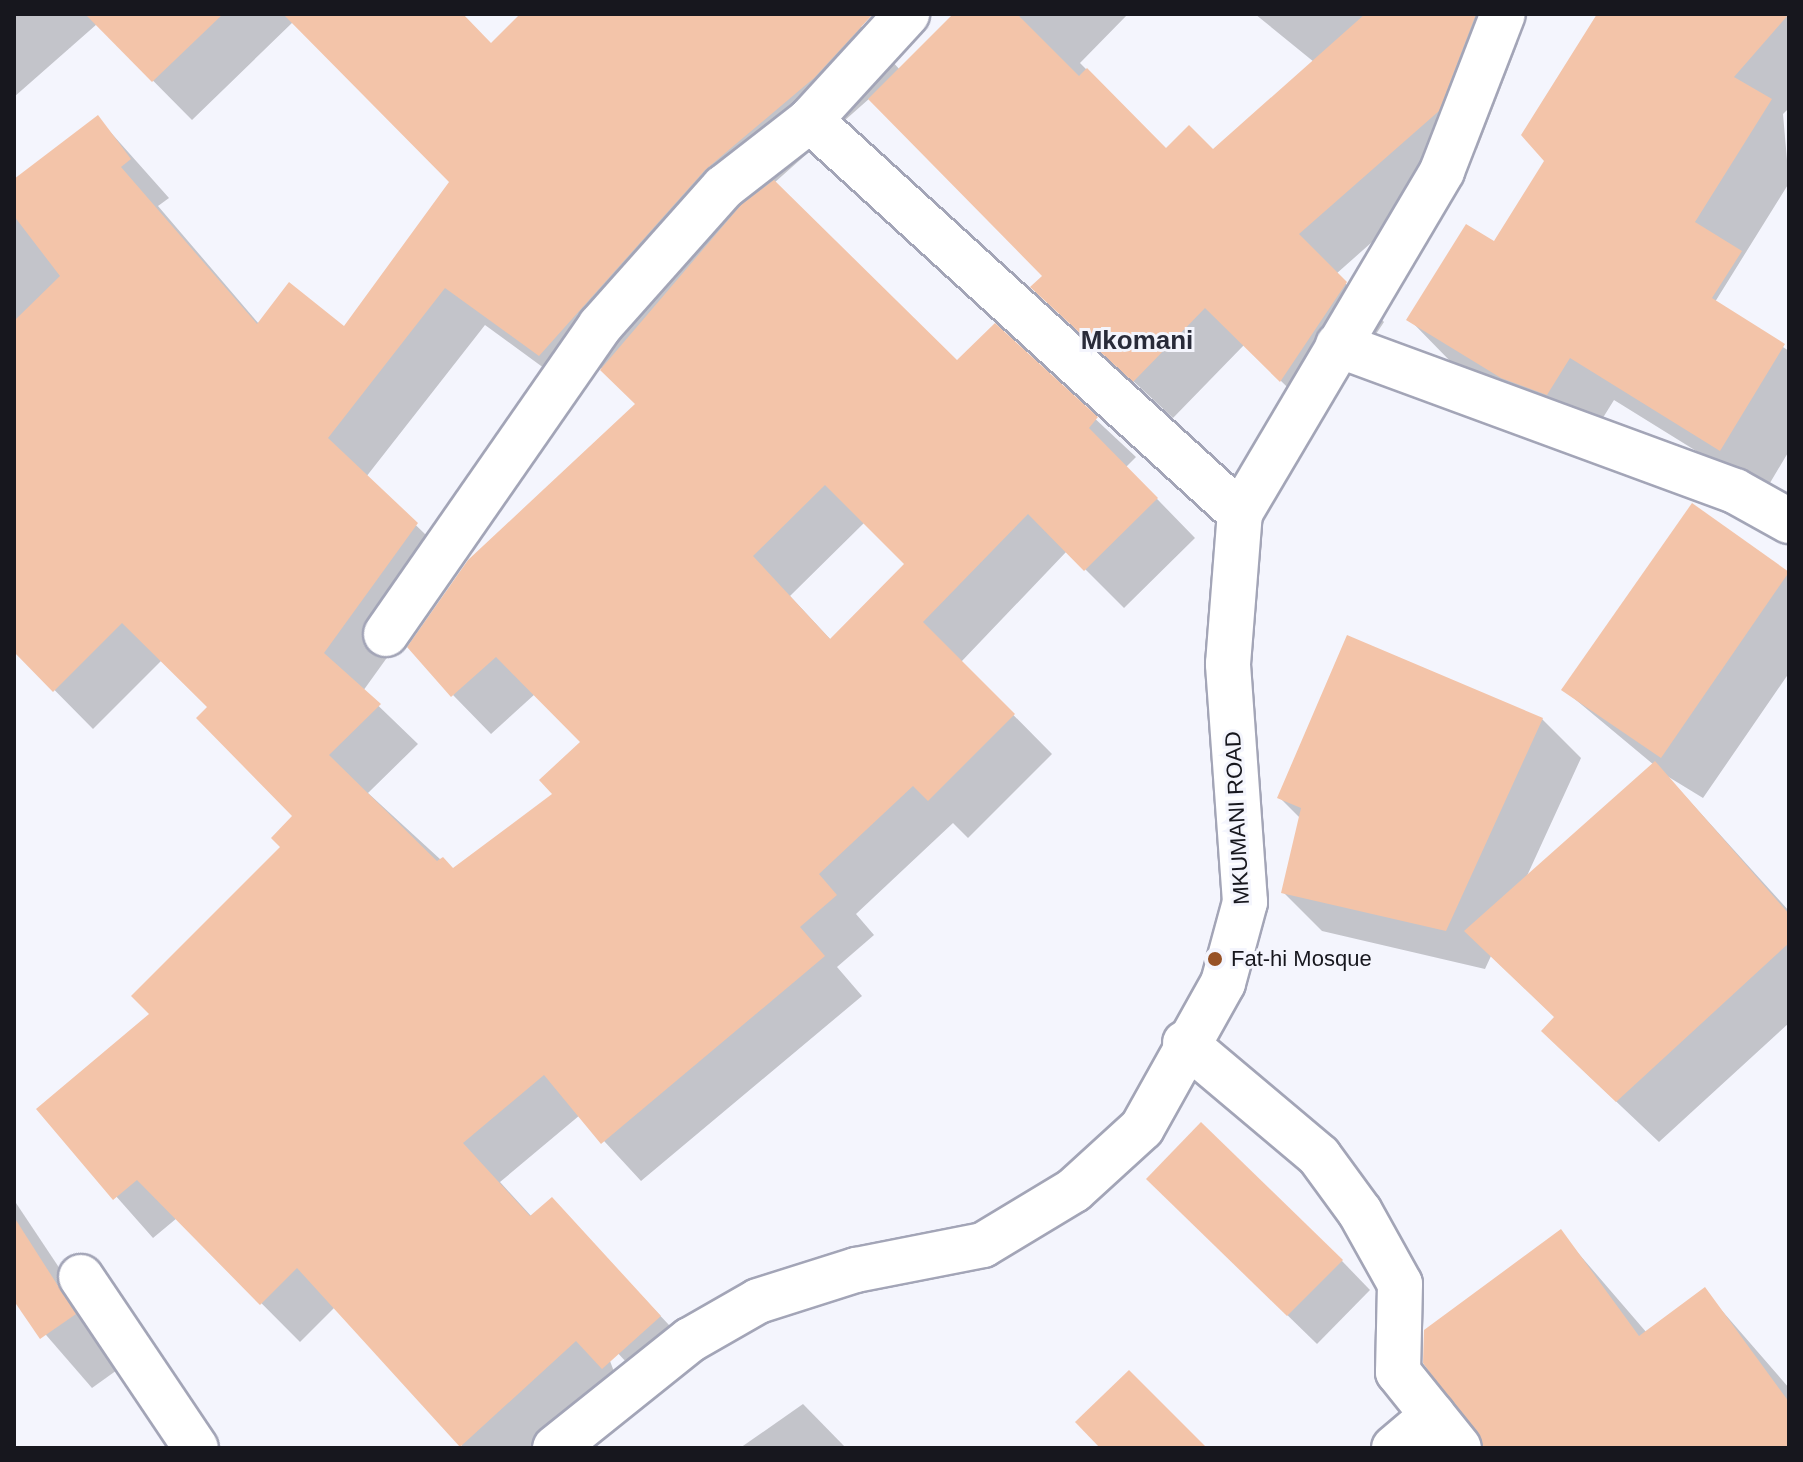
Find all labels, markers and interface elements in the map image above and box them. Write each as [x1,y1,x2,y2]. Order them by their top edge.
district label: Mkomani [1081,325,1193,357]
street label: MKUMANI ROAD [1219,731,1255,905]
place label: Fat-hi Mosque [1231,946,1372,972]
marker: Fat-hi Mosque [1206,950,1224,968]

